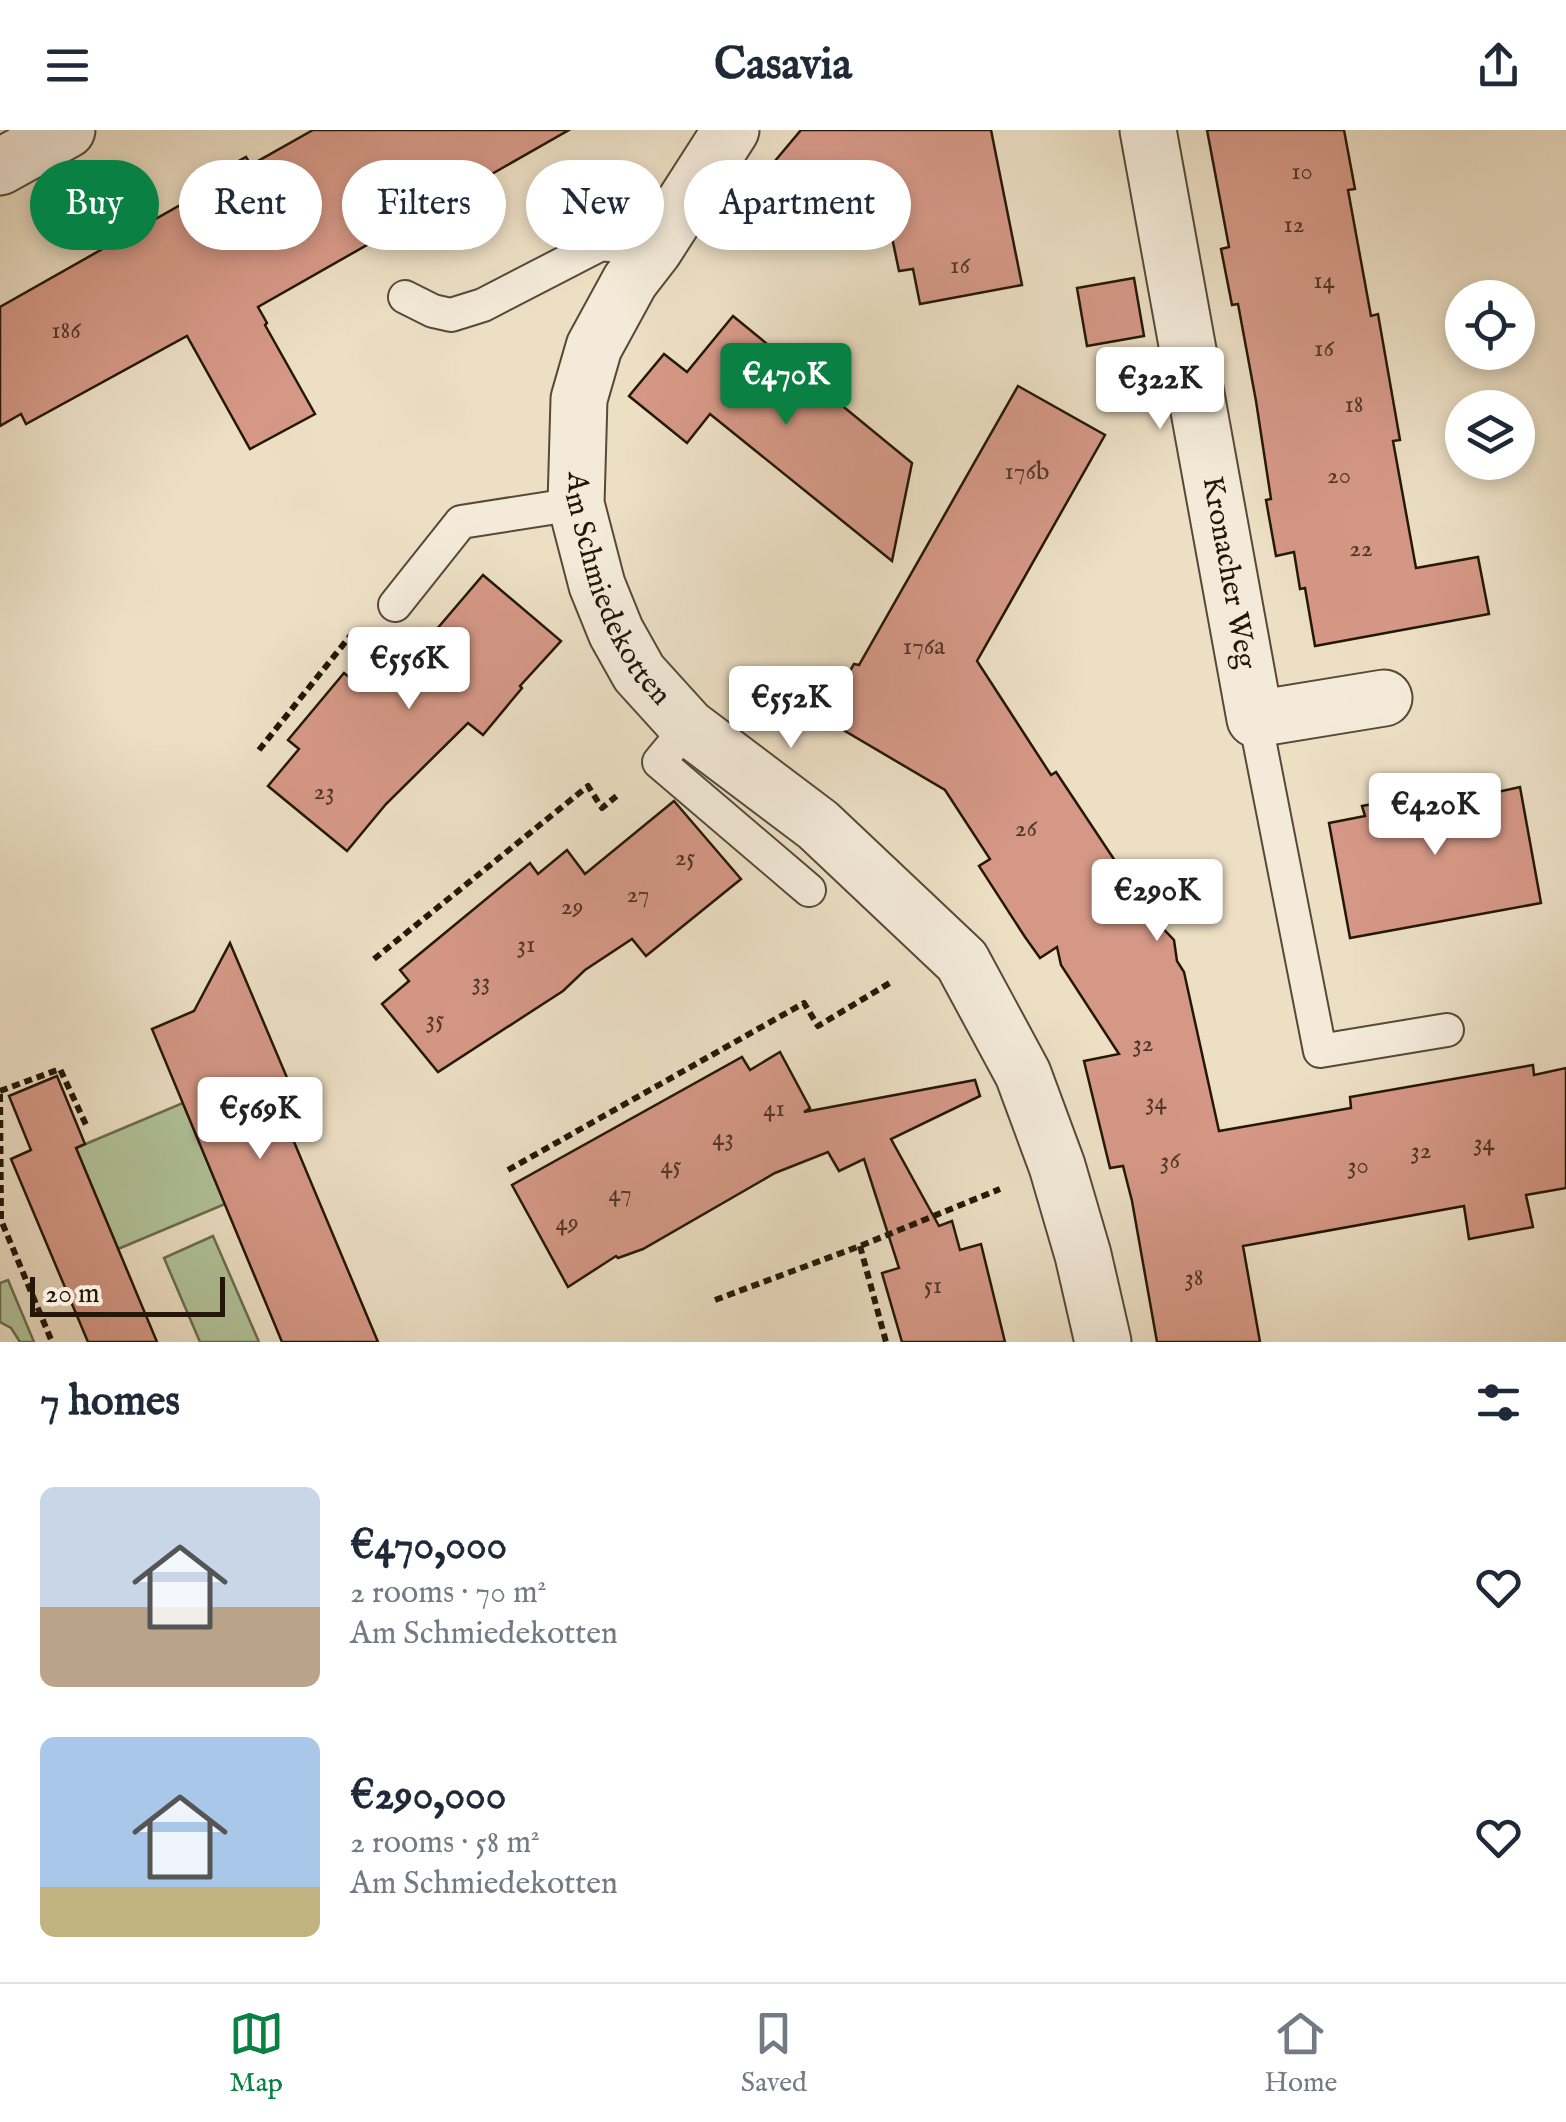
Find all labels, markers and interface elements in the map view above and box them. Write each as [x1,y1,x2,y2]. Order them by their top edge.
text: Casavia [714,37,852,94]
icon: menu [40,38,95,93]
icon: share [1471,38,1526,93]
house number: 10 [1291,156,1313,188]
chip: Buy [30,160,159,250]
chip: Rent [179,160,322,250]
chip: Filters [342,160,506,250]
chip: New [526,160,664,250]
chip: Apartment [684,160,911,250]
house number: 12 [1283,209,1305,241]
house number: 16 [950,250,970,282]
house number: 14 [1313,265,1336,297]
map controls [1445,280,1535,480]
button: locate [1445,280,1535,370]
house number: 186 [51,315,81,347]
house number: 16 [1314,333,1334,365]
pin: €470K [716,343,856,428]
pin: €322K [1090,347,1230,432]
text: €470K [742,355,830,396]
text: €322K [1118,359,1202,400]
house number: 18 [1344,389,1364,421]
button: layers [1445,390,1535,480]
house number: 176b [1005,456,1049,488]
house number: 20 [1327,460,1351,492]
street label: Am Schmiedekotten [555,471,679,714]
street label: Kronacher Weg [1192,473,1265,673]
house number: 22 [1349,533,1373,565]
pin: €556K [339,627,479,712]
house number: 176a [903,631,945,663]
text: €556K [370,639,448,680]
pin: €552K [721,666,861,751]
text: €552K [751,678,831,719]
pin: €420K [1365,773,1505,858]
house number: 23 [313,776,335,808]
text: €420K [1391,785,1479,826]
house number: 26 [1015,813,1038,845]
house number: 25 [675,842,695,874]
pin: €290K [1087,859,1227,944]
text: €290K [1114,871,1200,912]
house number: 27 [626,879,650,911]
house number: 29 [561,891,583,923]
house number: 31 [517,929,535,961]
house number: 33 [472,966,490,998]
house number: 35 [426,1004,444,1036]
house number: 32 [1132,1028,1154,1060]
pin: €569K [190,1077,330,1162]
house number: 34 [1145,1086,1168,1118]
text: €569K [220,1089,300,1130]
house number: 41 [763,1093,785,1125]
house number: 43 [712,1122,734,1154]
house number: 34 [1473,1127,1496,1159]
house number: 32 [1410,1135,1432,1167]
house number: 36 [1160,1145,1180,1177]
house number: 45 [660,1150,682,1182]
house number: 30 [1347,1150,1369,1182]
house number: 47 [608,1178,632,1210]
house number: 49 [555,1207,579,1239]
house number: 38 [1184,1262,1204,1294]
house number: 51 [924,1270,942,1302]
scale bar [30,1272,225,1316]
text: 20 m [45,1277,100,1312]
icon: filters [1471,1375,1526,1430]
text: 7 homes [40,1376,180,1429]
text: €470,000 [350,1520,507,1573]
icon: home [120,1527,240,1647]
icon: heart [1471,1560,1526,1615]
text: 2 rooms · 70 m² [350,1573,547,1614]
text: Am Schmiedekotten [350,1614,618,1655]
text: €290,000 [350,1770,506,1823]
icon: home [120,1777,240,1897]
icon: heart [1471,1810,1526,1865]
text: 2 rooms · 58 m² [350,1823,540,1864]
text: Am Schmiedekotten [350,1864,618,1905]
tab: Map [229,2006,284,2101]
tab: Saved [741,2006,807,2101]
tab: Home [1264,2006,1337,2101]

